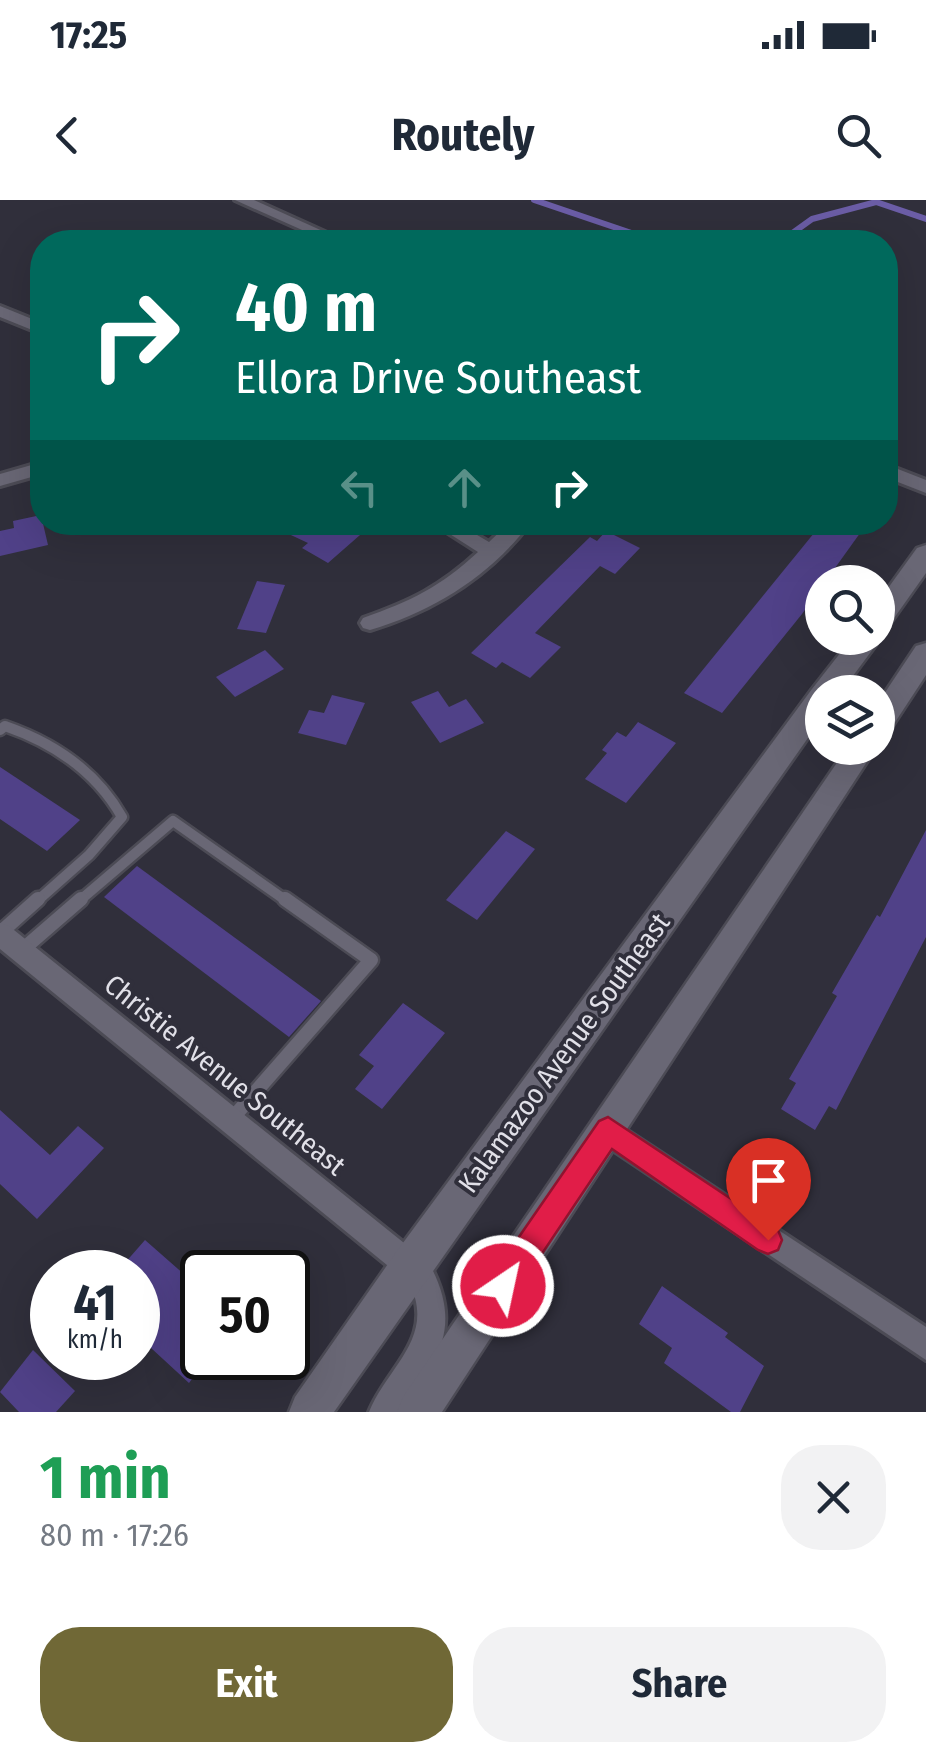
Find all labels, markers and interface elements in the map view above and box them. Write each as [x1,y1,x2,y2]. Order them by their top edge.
text: 17:25 [50,12,127,58]
icon: back [40,108,95,163]
text: Routely [391,108,535,162]
icon: search [831,108,886,163]
text: 40 m [235,266,377,350]
icon: right [70,270,200,400]
text: Ellora Drive Southeast [235,351,641,405]
icon: left [332,460,387,515]
icon: ahead [437,460,492,515]
icon: right [542,460,597,515]
map controls [805,565,895,765]
button: search [805,565,895,655]
button: layers [805,675,895,765]
street label: Kalamazoo Avenue Southeast [452,906,677,1199]
street label: Christie Avenue Southeast [98,968,353,1183]
pin [726,1138,811,1241]
icon: arrive [741,1153,796,1208]
position arrow [451,1234,555,1338]
speed limit sign: 50 [180,1250,310,1380]
text: 41 [73,1273,117,1333]
text: km/h [67,1325,123,1355]
text: 1 min [40,1442,171,1514]
button: close [781,1445,886,1550]
text: 80 m · 17:26 [40,1516,189,1554]
button: Exit [40,1627,453,1742]
button: Share [473,1627,886,1742]

